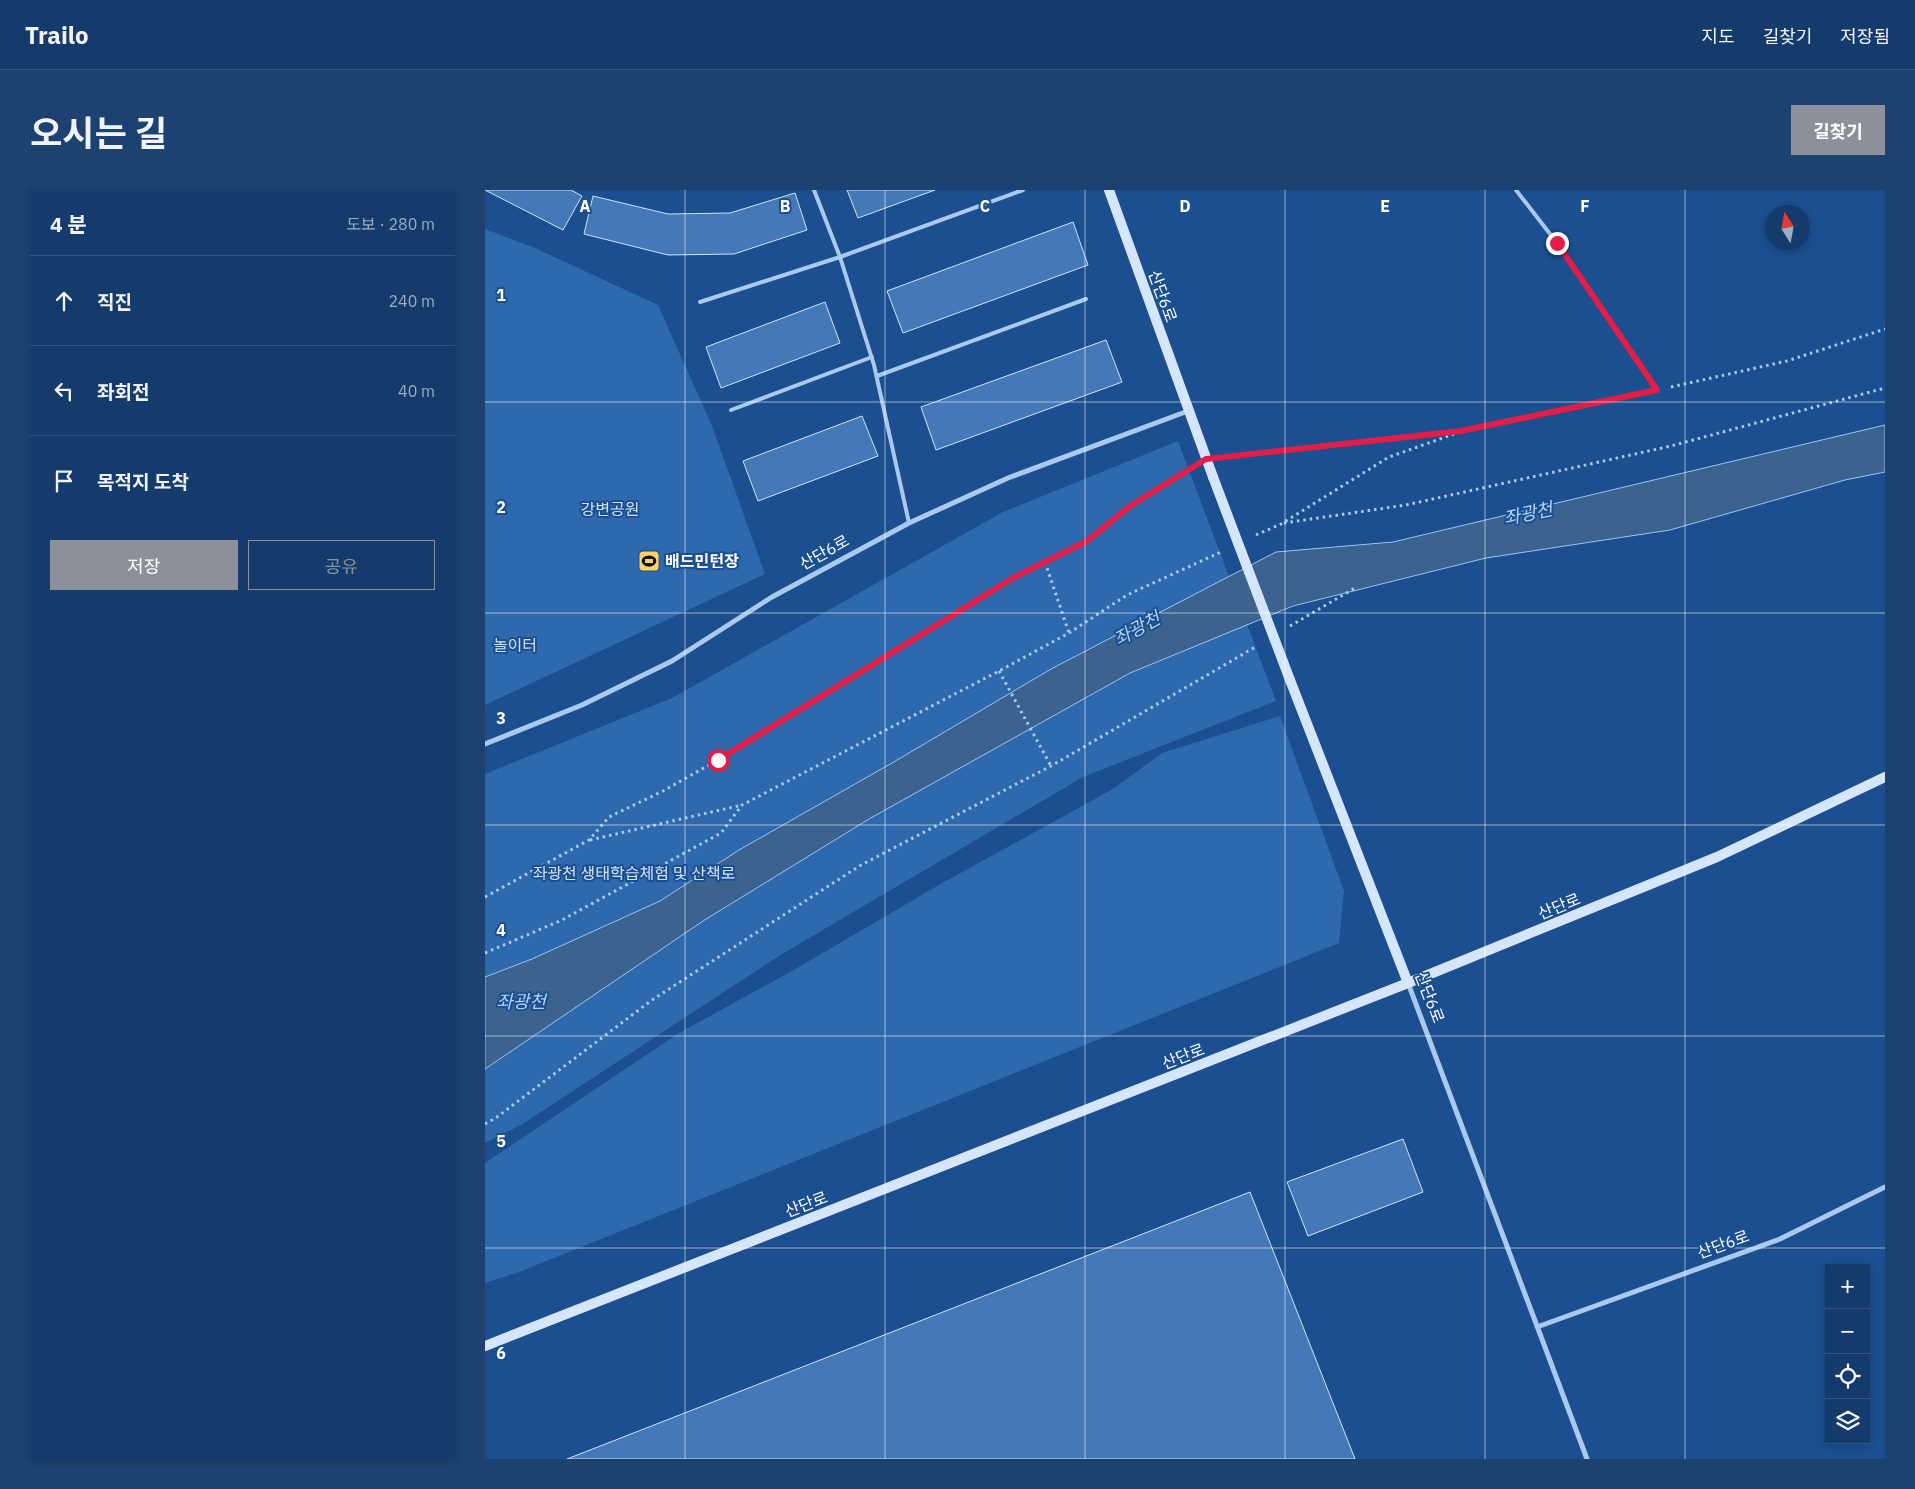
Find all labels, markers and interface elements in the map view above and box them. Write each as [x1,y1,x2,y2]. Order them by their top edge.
text: Trailo [25,19,89,51]
text: 지도 [1702,25,1735,48]
text: 길찾기 [1763,25,1812,48]
text: 저장됨 [1840,25,1890,48]
button: 길찾기 [1791,105,1885,155]
text: 오시는 길 [30,110,167,156]
text: A [580,196,591,216]
text: B [780,196,791,216]
text: C [980,196,990,216]
text: D [1179,196,1191,216]
text: E [1380,196,1390,216]
text: F [1580,196,1590,216]
north arrow [1765,205,1810,250]
text: 4 분 [50,210,87,238]
text: 도보 · 280 m [346,214,435,234]
route end [1546,232,1569,255]
street label: 산단6로 [1144,267,1182,325]
text: 1 [496,285,506,305]
icon: ahead [50,287,78,315]
text: 직진 [97,290,132,314]
text: 240 m [388,291,435,311]
icon: left [50,377,78,405]
text: 좌회전 [97,380,149,404]
text: 40 m [398,381,435,401]
icon: arrive [50,467,78,495]
text: 목적지 도착 [97,470,189,494]
text: 2 [496,497,506,517]
water label: 좌광천 [1501,497,1557,530]
park label: 강변공원 [581,499,639,519]
street label: 산단6로 [796,530,853,574]
button: 저장 [50,540,238,590]
button: 공유 [248,540,435,590]
sports icon: 배드민턴장 [637,549,661,573]
place label: 배드민턴장 [665,551,739,571]
water label: 좌광천 [1109,605,1166,651]
park label: 놀이터 [493,635,537,655]
text: 3 [496,708,506,728]
route start [707,749,730,772]
park label: 좌광천 생태학습체험 및 산책로 [533,863,736,883]
street label: 산단로 [1535,888,1583,924]
text: 4 [496,920,506,940]
street label: 산단6로 [1411,968,1449,1026]
water label: 좌광천 [496,990,548,1013]
street label: 산단로 [1159,1039,1207,1073]
text: 5 [496,1131,506,1151]
street label: 산단로 [782,1187,830,1221]
street label: 산단6로 [1694,1225,1752,1263]
map controls [1825,1264,1870,1444]
button: + [1825,1264,1870,1309]
button: − [1825,1309,1870,1354]
text: 6 [496,1343,506,1363]
button: locate [1825,1354,1870,1399]
button: layers [1825,1399,1870,1444]

